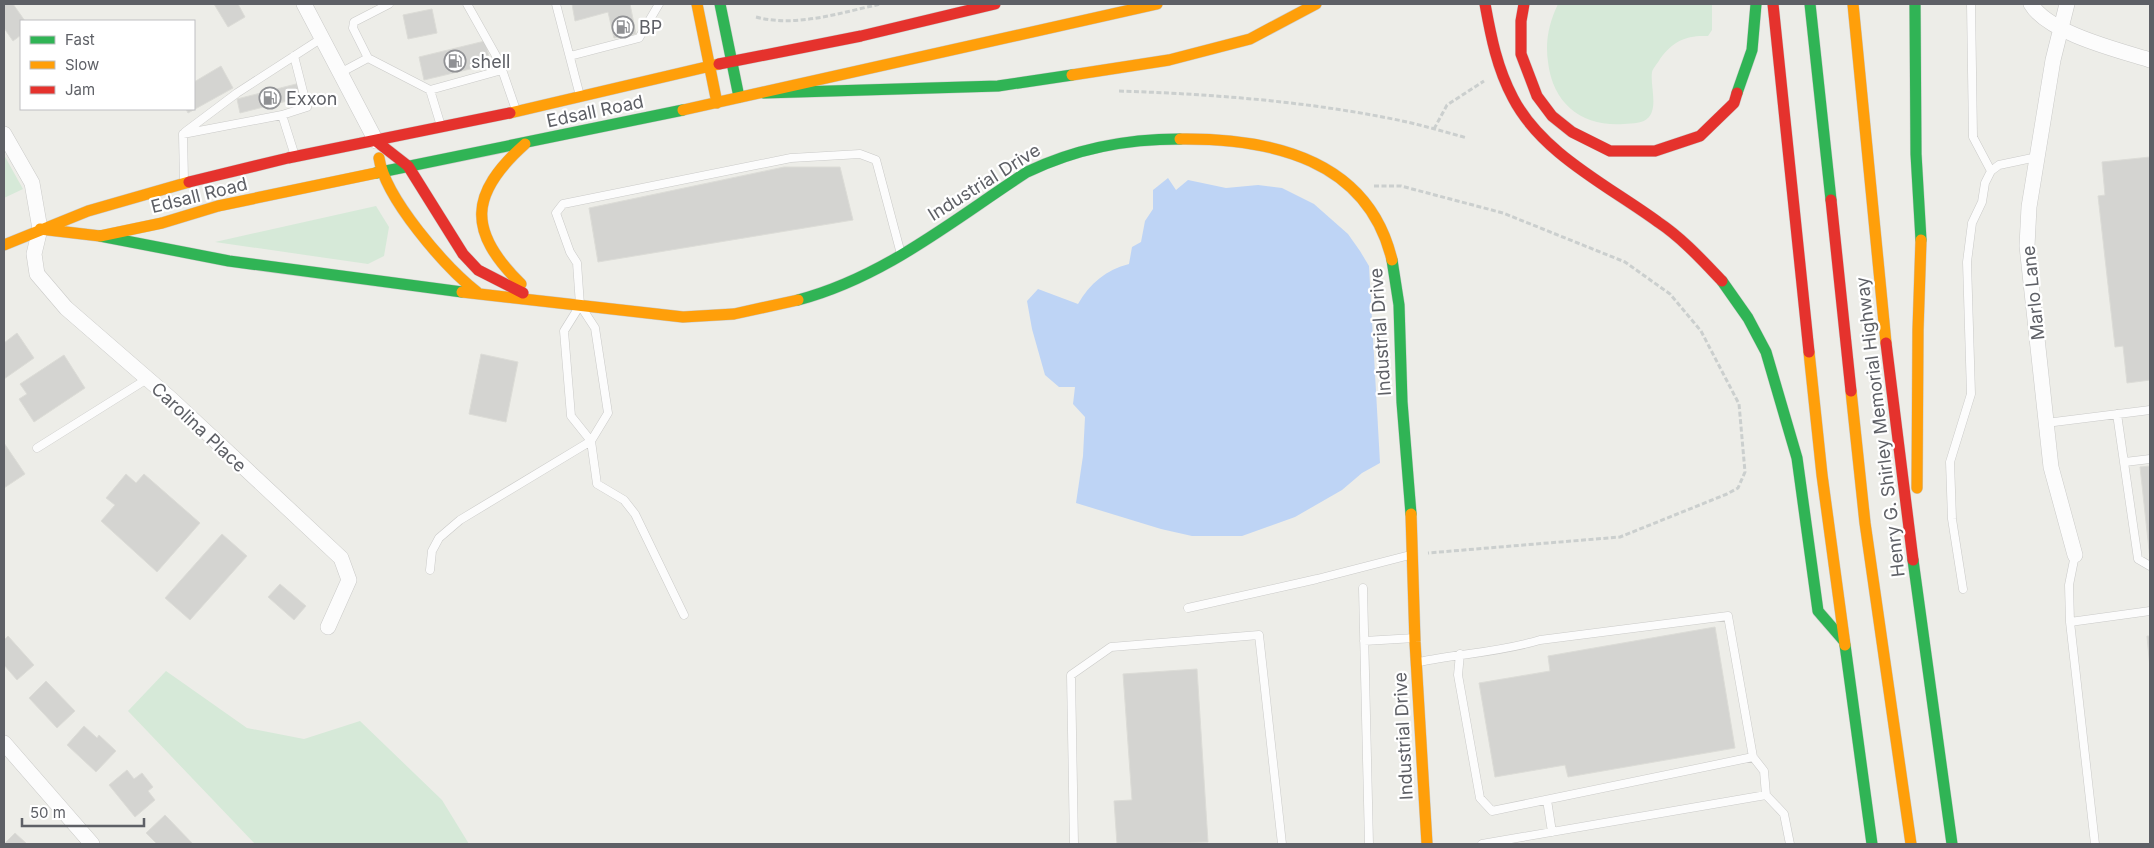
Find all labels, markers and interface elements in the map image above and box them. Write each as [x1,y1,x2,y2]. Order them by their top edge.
fuel station icon: BP [611,15,635,39]
place label: BP [639,17,662,38]
legend [20,20,195,110]
text: Fast [65,30,95,49]
fuel station icon: shell [443,49,467,73]
place label: shell [471,51,510,72]
text: Slow [65,55,99,74]
text: Jam [65,80,95,99]
fuel station icon: Exxon [258,86,282,110]
place label: Exxon [286,88,338,109]
street label: Edsall Road [545,90,645,132]
street label: Industrial Drive [924,139,1044,225]
street label: Edsall Road [149,173,249,217]
street label: Marlo Lane [2018,245,2048,341]
street label: Industrial Drive [1365,267,1395,397]
street label: Henry G. Shirley Memorial Highway [1851,276,1909,578]
street label: Carolina Place [147,378,251,476]
street label: Industrial Drive [1389,671,1417,801]
scale bar [22,796,145,828]
text: 50 m [30,803,66,822]

